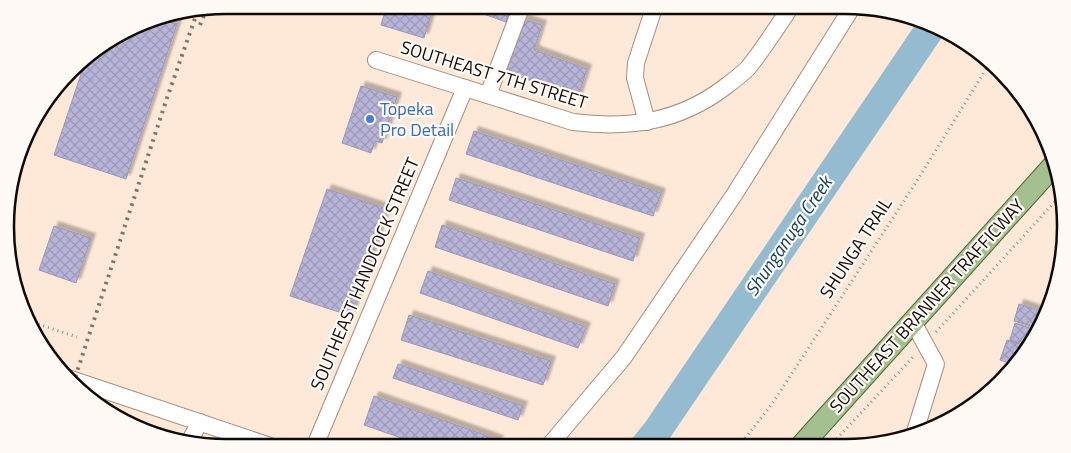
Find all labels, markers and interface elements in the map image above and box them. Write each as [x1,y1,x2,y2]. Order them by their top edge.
street label: SOUTHEAST 7TH STREET [397,33,591,116]
place label: Topeka Pro Detail [380,95,454,143]
marker: Topeka Pro Detail [364,113,376,125]
street label: SOUTHEAST HANDCOCK STREET [303,153,426,394]
water label: Shunganuga Creek [737,168,840,301]
street label: SHUNGA TRAIL [813,192,899,304]
street label: SOUTHEAST BRANNER TRAFFICWAY [823,192,1031,419]

